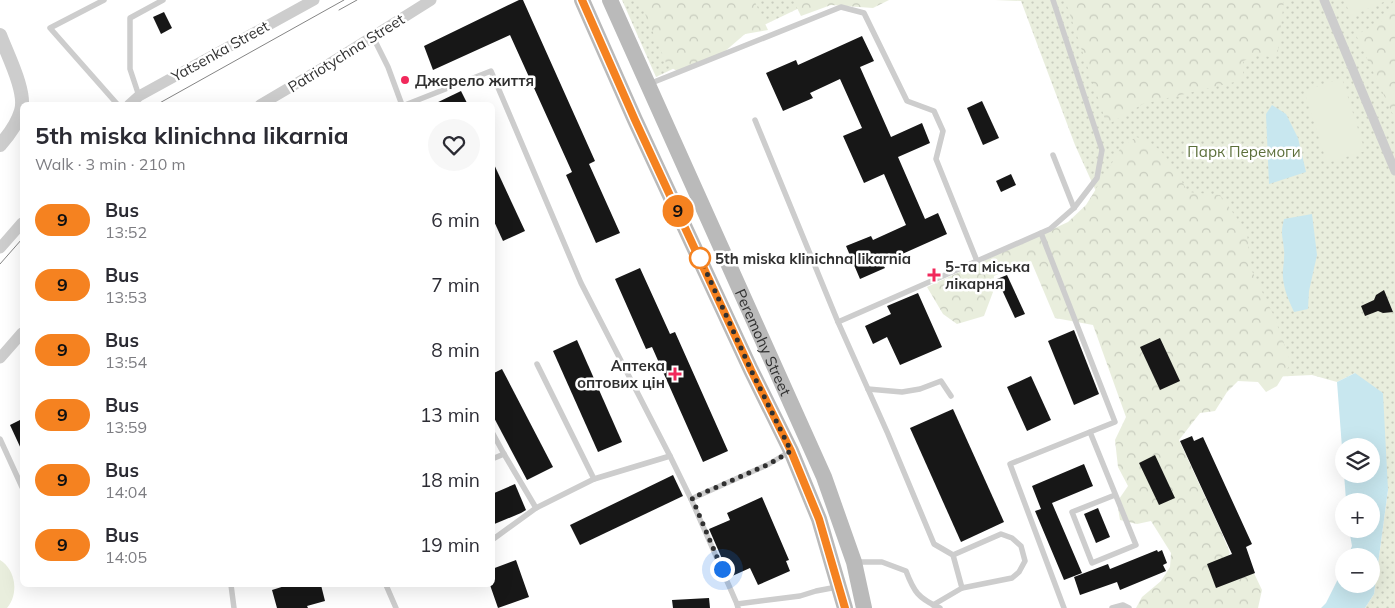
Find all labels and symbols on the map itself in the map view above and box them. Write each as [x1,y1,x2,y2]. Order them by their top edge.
street label: Patriotychna Street [284,10,408,96]
street label: Yatsenka Street [167,16,272,86]
place label: Джерело життя [415,71,534,90]
marker: Джерело життя [399,74,411,86]
park label: Парк Перемоги [1187,142,1301,161]
line badge: 9 [662,195,694,227]
marker: 5th miska klinichna likarnia [689,247,711,269]
place label: 5th miska klinichna likarnia [715,249,911,268]
place label: 5-та міська лікарня [945,257,1030,293]
marker: 5-та міська лікарня [927,268,941,282]
street label: Peremohy Street [731,286,796,399]
place label: Аптека оптових цін [577,356,665,392]
marker: Аптека оптових цін [669,368,681,380]
your location [710,557,735,582]

